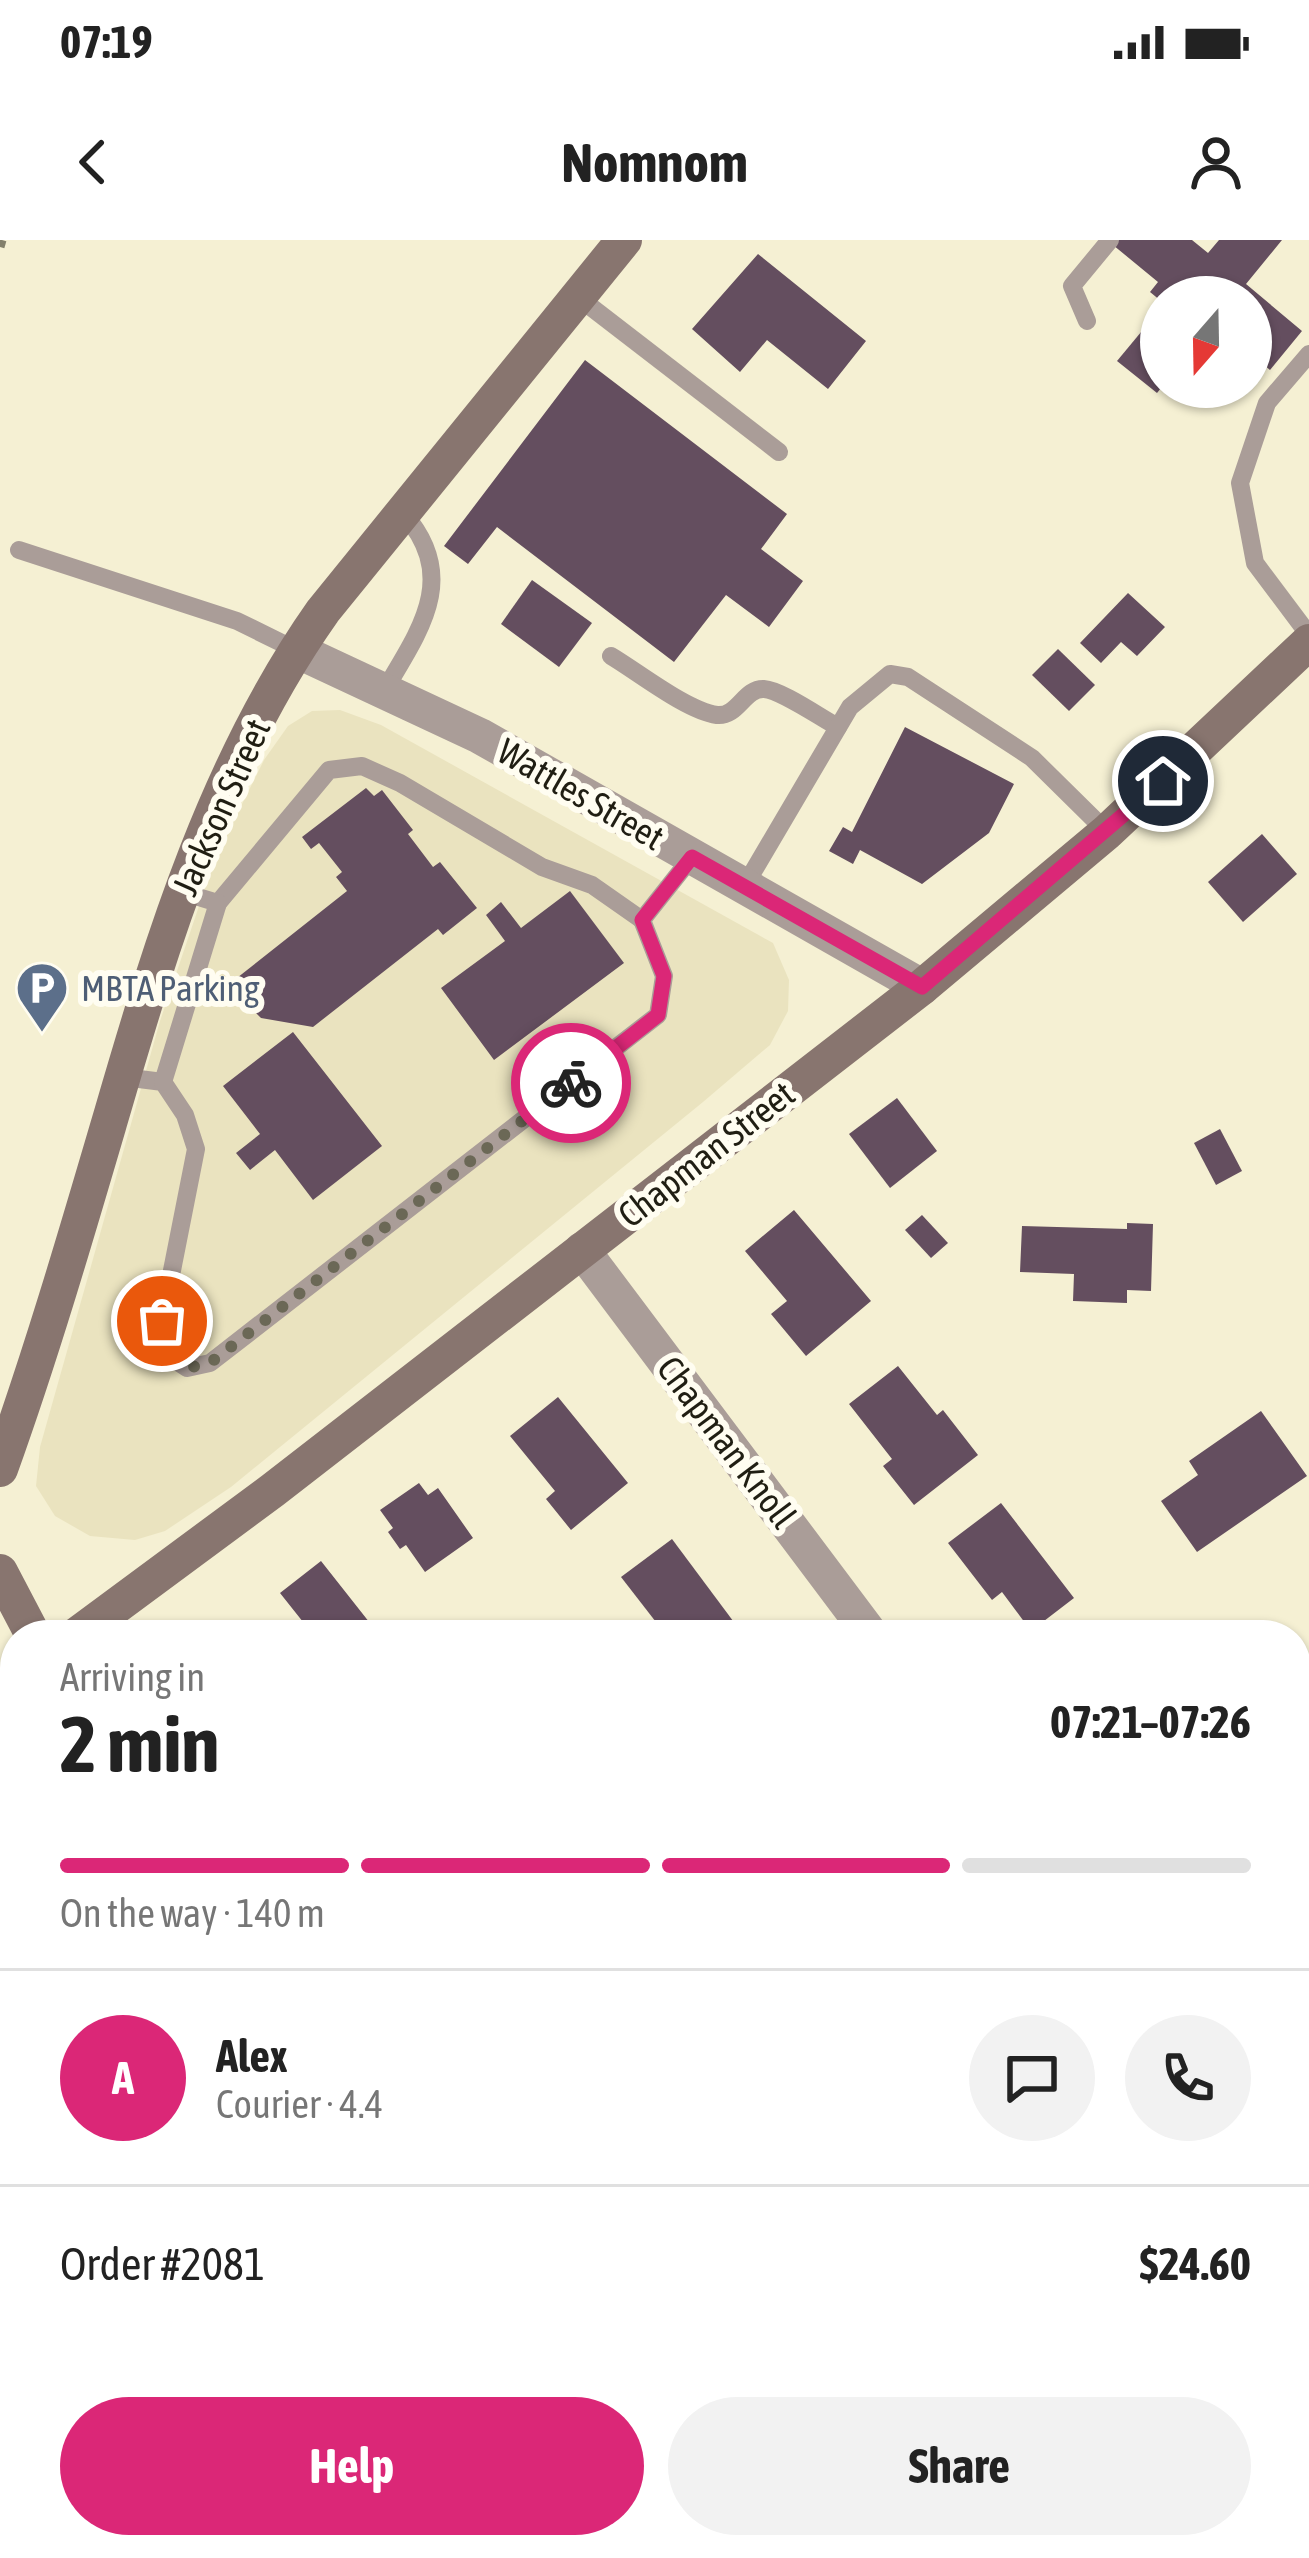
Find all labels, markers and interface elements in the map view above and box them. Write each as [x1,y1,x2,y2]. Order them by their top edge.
text: 07:19 [60,16,153,68]
icon: back [60,129,126,195]
icon: person [1183,129,1249,195]
text: Nomnom [561,132,748,193]
north arrow [1140,276,1272,408]
map controls [1140,276,1272,408]
street label: Jackson Street [163,712,279,902]
street label: Wattles Street [491,730,671,858]
pin [1112,730,1214,832]
icon: home [1130,748,1196,814]
parking icon: MBTA Parking [14,960,70,1034]
place label: MBTA Parking [81,967,260,1009]
courier [511,1023,631,1143]
icon: bike [538,1050,604,1116]
street label: Chapman Street [610,1072,802,1236]
pin [111,1270,213,1372]
icon: bag [129,1288,195,1354]
street label: Chapman Knoll [649,1348,805,1536]
text: Arriving in [60,1655,205,1699]
text: 07:21–07:26 [1050,1696,1251,1748]
text: 2 min [60,1699,219,1789]
text: On the way · 140 m [60,1891,325,1935]
button: chat [969,2015,1095,2141]
button: phone [1125,2015,1251,2141]
text: Alex [216,2030,288,2082]
text: A [112,2052,134,2104]
text: Courier · 4.4 [216,2082,383,2126]
text: Order #2081 [60,2238,265,2290]
text: $24.60 [1139,2238,1251,2290]
button: Help [60,2397,644,2535]
button: Share [668,2397,1251,2535]

